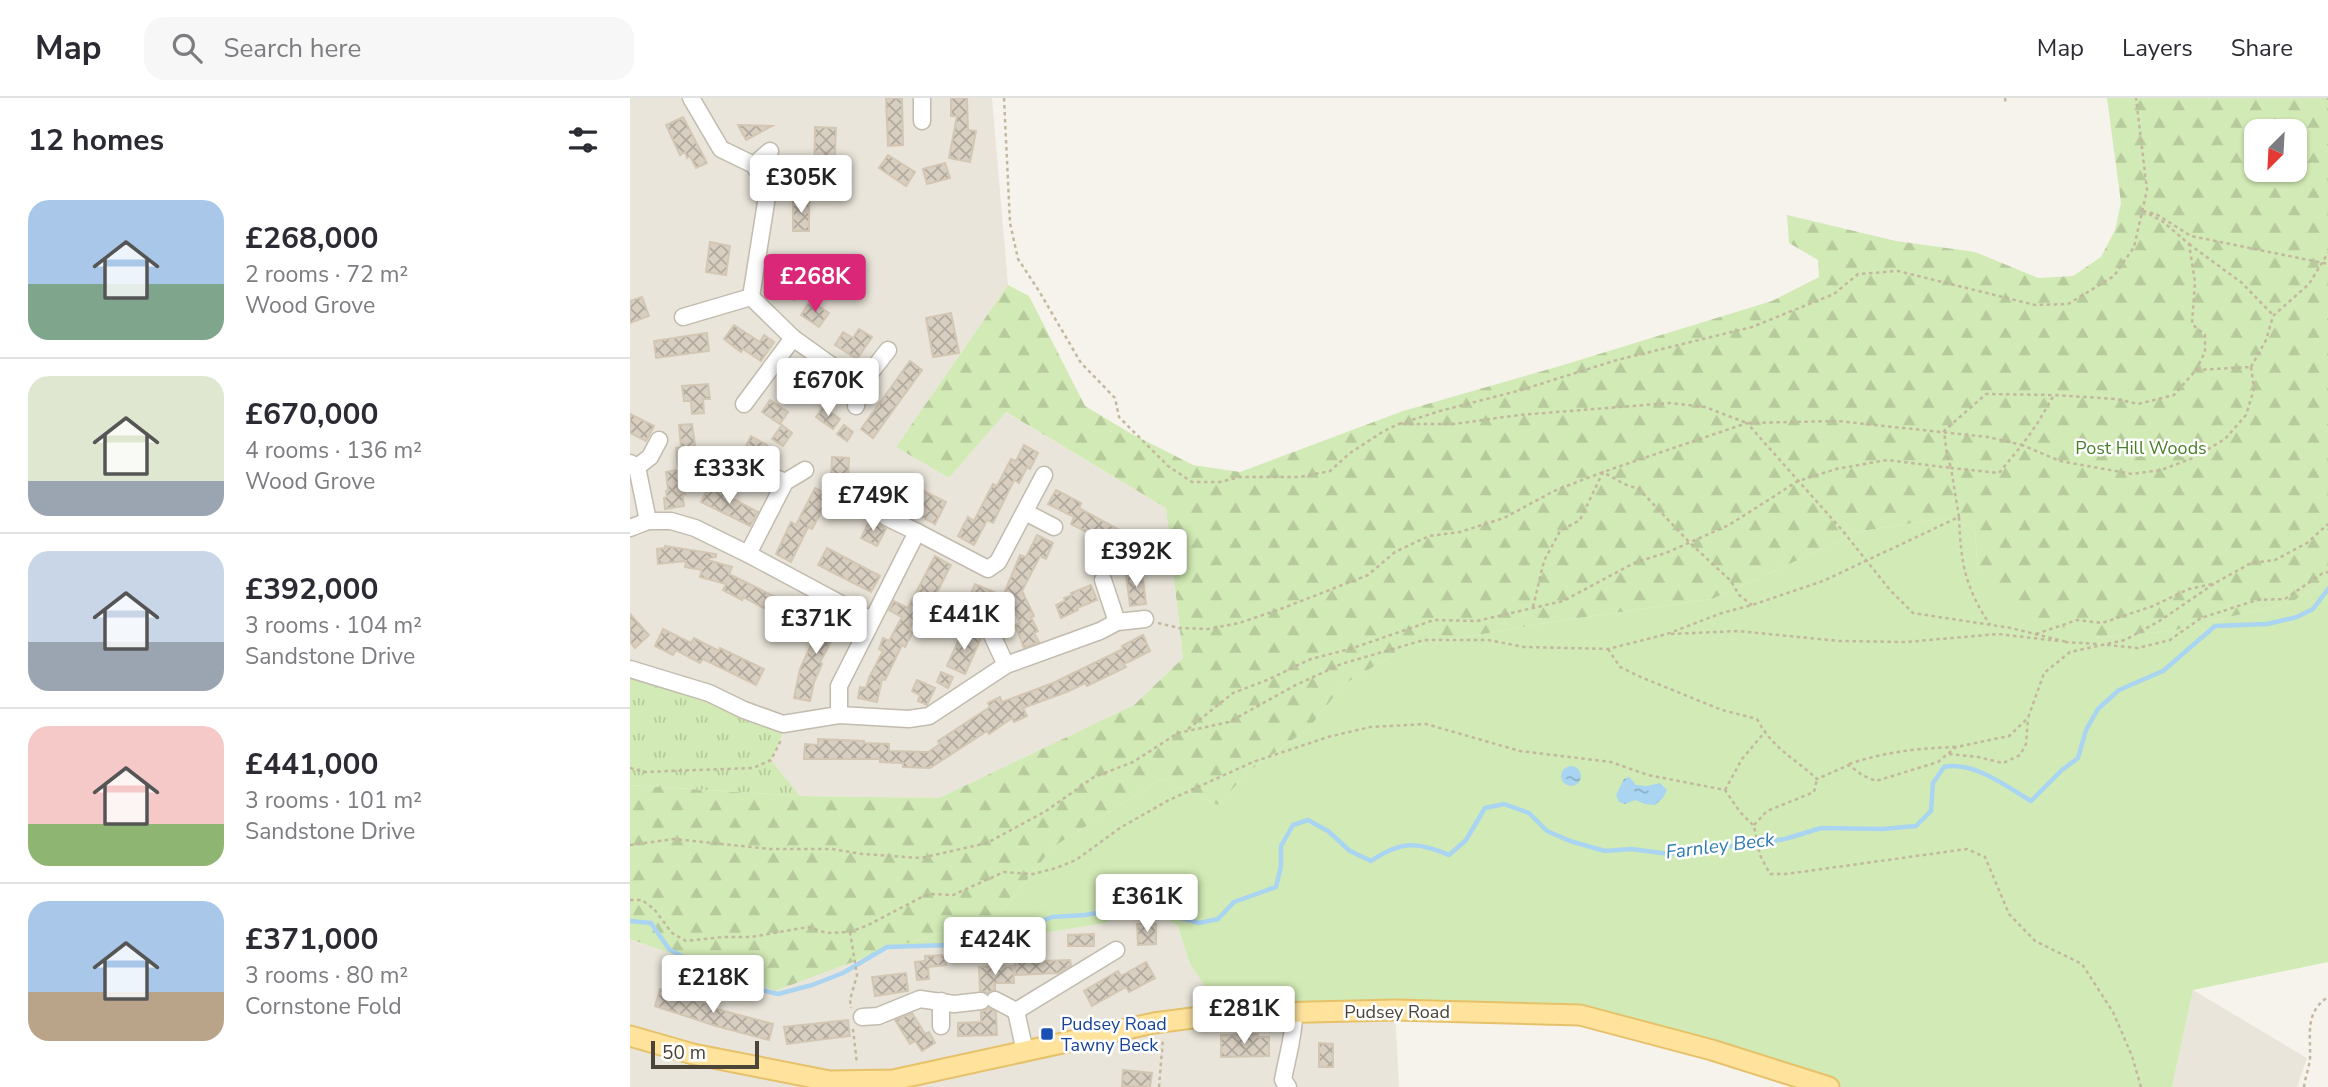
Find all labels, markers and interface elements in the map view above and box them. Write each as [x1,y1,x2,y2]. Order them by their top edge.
search box [144,17,634,80]
text: Map [35,26,102,71]
icon: search [168,29,206,67]
text: Search here [224,31,361,66]
text: Map [2037,32,2084,64]
text: Layers [2122,32,2193,64]
text: Share [2231,32,2293,64]
north arrow [2244,119,2306,182]
map controls [2244,119,2307,182]
text: 12 homes [28,120,164,161]
icon: filters [564,121,602,159]
pin: £305K [752,156,850,215]
text: £305K [766,162,836,193]
text: £268,000 [245,218,378,259]
icon: home [84,228,168,312]
pin: £268K [766,254,864,314]
text: 2 rooms · 72 m² [245,259,408,290]
text: £268K [780,261,850,292]
text: Wood Grove [245,290,375,321]
pin: £670K [779,358,877,418]
text: £670K [793,365,863,396]
text: £670,000 [245,394,378,435]
icon: home [84,404,168,488]
text: 4 rooms · 136 m² [245,435,422,466]
park label: Post Hill Woods [2075,436,2207,460]
pin: £333K [680,446,778,506]
text: £333K [694,453,764,484]
text: Wood Grove [245,466,375,497]
pin: £749K [824,474,922,533]
text: £749K [838,480,908,511]
pin: £392K [1087,530,1185,589]
text: £392K [1101,536,1171,567]
text: £392,000 [245,569,378,610]
icon: home [84,579,168,663]
pin: £441K [915,592,1013,652]
pin: £371K [767,596,865,656]
text: £441K [929,599,999,630]
text: £371K [781,603,851,634]
text: 3 rooms · 104 m² [245,610,422,641]
text: Sandstone Drive [245,641,415,672]
text: £441,000 [245,744,378,785]
icon: home [84,754,168,838]
text: 3 rooms · 101 m² [245,785,422,816]
text: Sandstone Drive [245,816,415,847]
water label: Farnley Beck [1664,826,1776,866]
pin: £361K [1098,874,1196,934]
text: £361K [1112,881,1182,912]
pin: £424K [946,918,1044,977]
text: £371,000 [245,919,378,960]
text: £424K [960,924,1030,955]
icon: home [84,929,168,1013]
pin: £218K [664,956,762,1015]
text: 3 rooms · 80 m² [245,960,408,991]
text: £218K [678,962,748,993]
pin: £281K [1195,986,1293,1046]
text: Cornstone Fold [245,991,402,1022]
text: £281K [1209,993,1279,1024]
street label: Pudsey Road [1344,1000,1450,1024]
place label: Pudsey Road Tawny Beck [1061,1012,1167,1057]
marker: Pudsey Road Tawny Beck [1039,1026,1055,1042]
scale bar [651,1038,760,1070]
text: 50 m [662,1040,706,1066]

